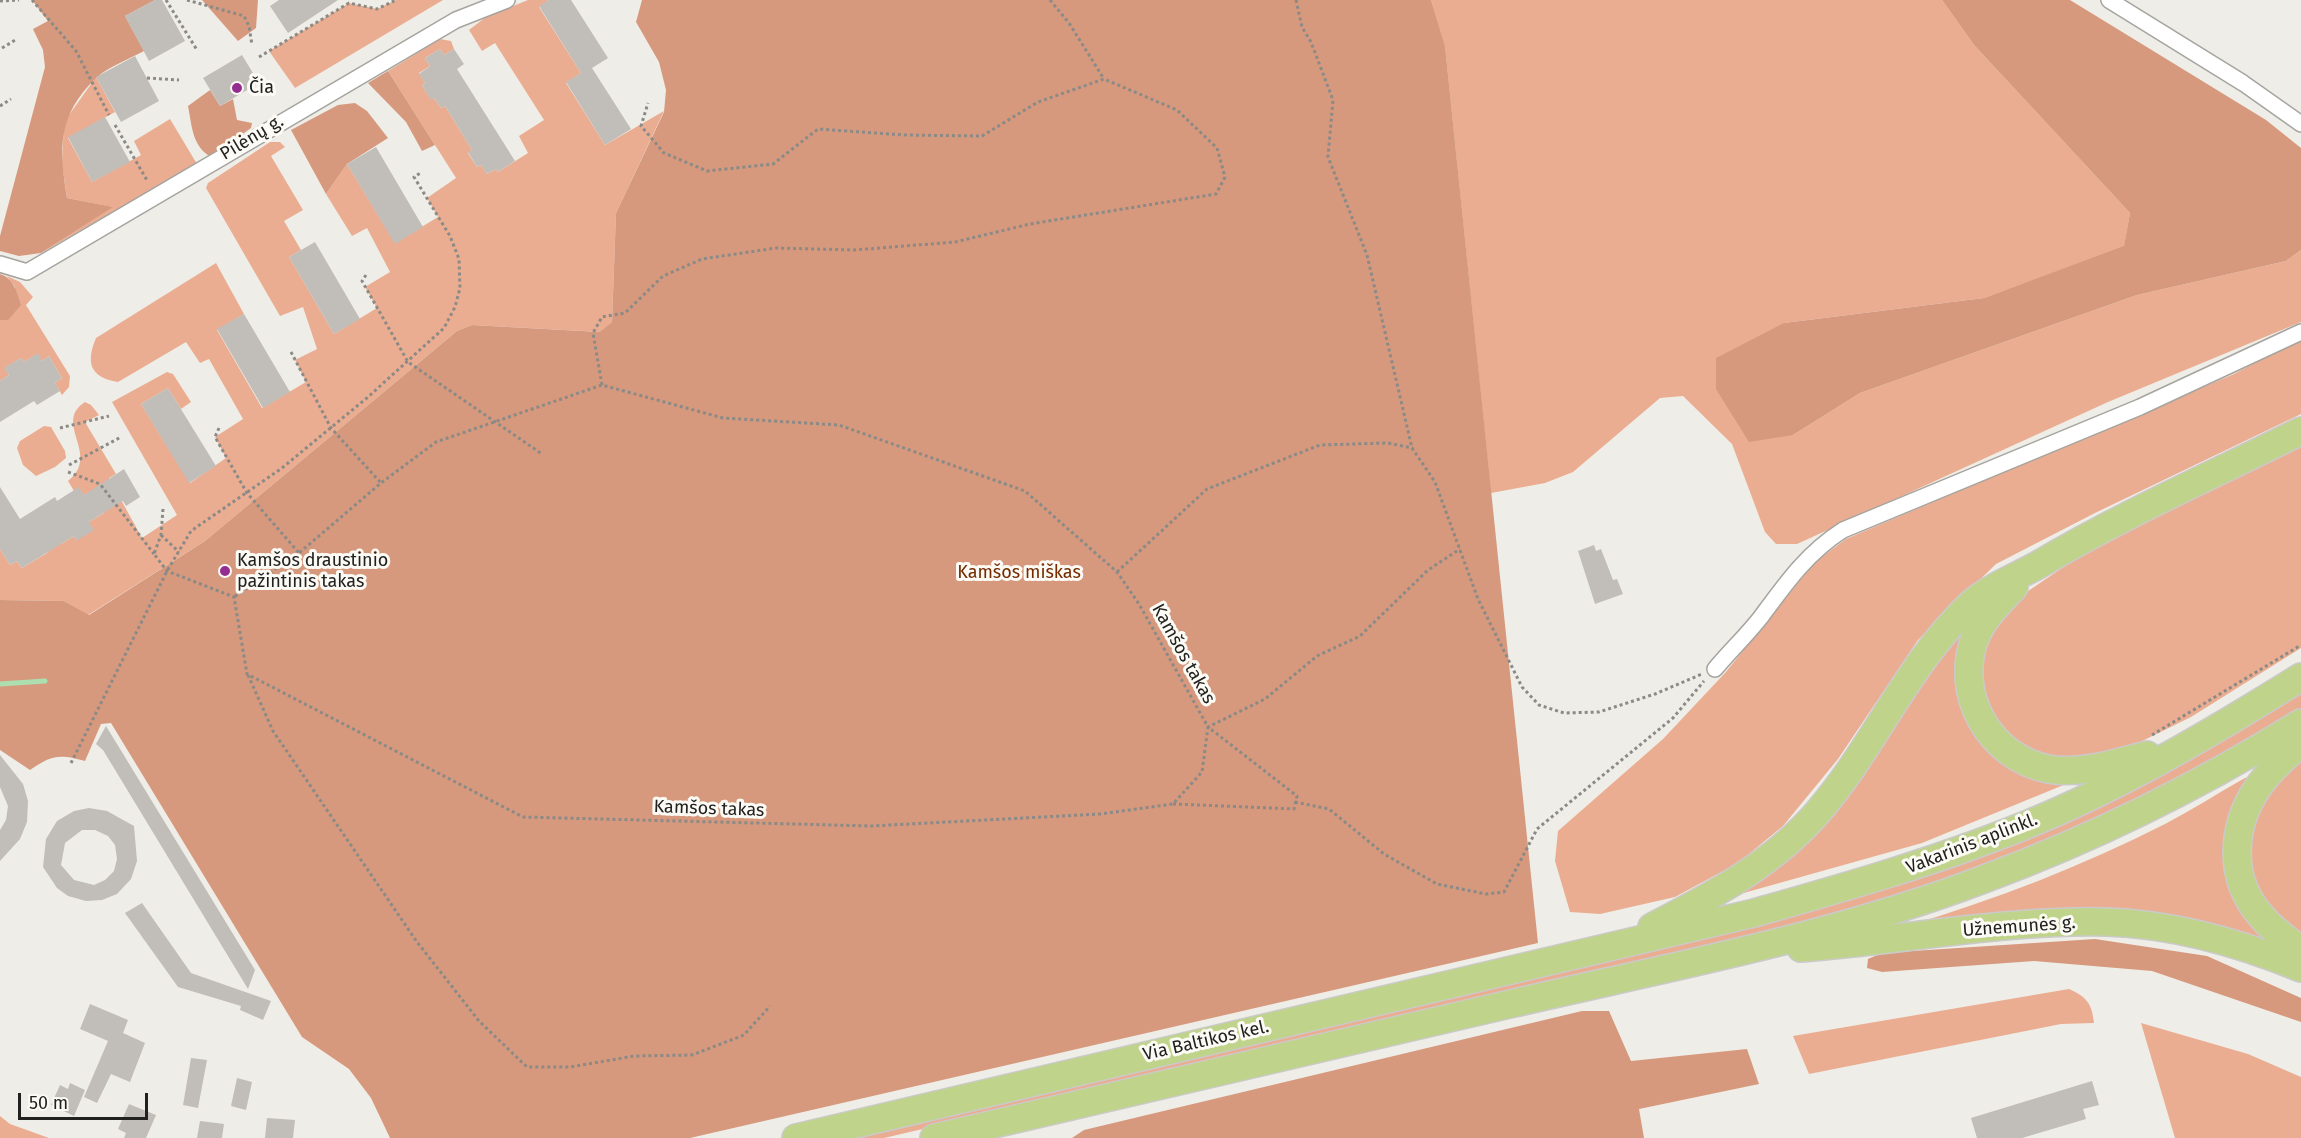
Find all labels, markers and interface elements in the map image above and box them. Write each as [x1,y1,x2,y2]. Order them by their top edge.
place label: Čia [249,77,274,99]
marker: Čia [230,81,244,95]
street label: Pilėnų g. [216,111,288,165]
place label: Kamšos draustinio pažintinis takas [237,550,388,592]
park label: Kamšos miškas [957,562,1081,584]
marker: Kamšos draustinio pažintinis takas [218,564,232,578]
street label: Kamšos takas [1147,600,1219,708]
street label: Kamšos takas [653,796,765,822]
street label: Vakarinis aplinkl. [1903,809,2041,879]
street label: Užnemunės g. [1962,912,2076,942]
street label: Via Baltikos kel. [1141,1016,1271,1066]
scale bar [21,1081,152,1119]
text: 50 m [29,1092,68,1114]

